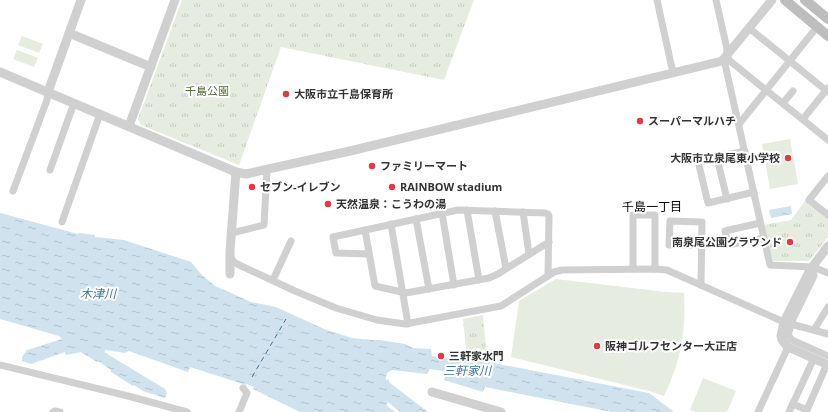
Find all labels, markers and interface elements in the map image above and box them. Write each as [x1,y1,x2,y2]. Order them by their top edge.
park label: 千島公園 [185,83,229,98]
place label: 大阪市立千島保育所 [294,86,393,101]
marker: 大阪市立千島保育所 [281,89,291,99]
place label: スーパーマルハチ [648,113,736,128]
marker: スーパーマルハチ [635,116,645,126]
place label: 大阪市立泉尾東小学校 [670,150,780,165]
marker: 大阪市立泉尾東小学校 [783,153,793,163]
place label: ファミリーマート [380,158,468,173]
marker: ファミリーマート [367,161,377,171]
place label: セブン-イレブン [260,179,341,194]
place label: RAINBOW stadium [400,179,502,194]
marker: セブン-イレブン [247,182,257,192]
marker: RAINBOW stadium [387,182,397,192]
place label: 天然温泉：こうわの湯 [336,196,446,211]
district label: 千島一丁目 [622,198,682,215]
marker: 天然温泉：こうわの湯 [323,199,333,209]
place label: 南泉尾公園グラウンド [672,234,782,249]
marker: 南泉尾公園グラウンド [785,237,795,247]
water label: 木津川 [80,285,118,302]
place label: 阪神ゴルフセンター大正店 [605,338,737,353]
marker: 阪神ゴルフセンター大正店 [592,341,602,351]
place label: 三軒家水門 [449,348,504,363]
marker: 三軒家水門 [436,351,446,361]
water label: 三軒家川 [443,362,493,379]

